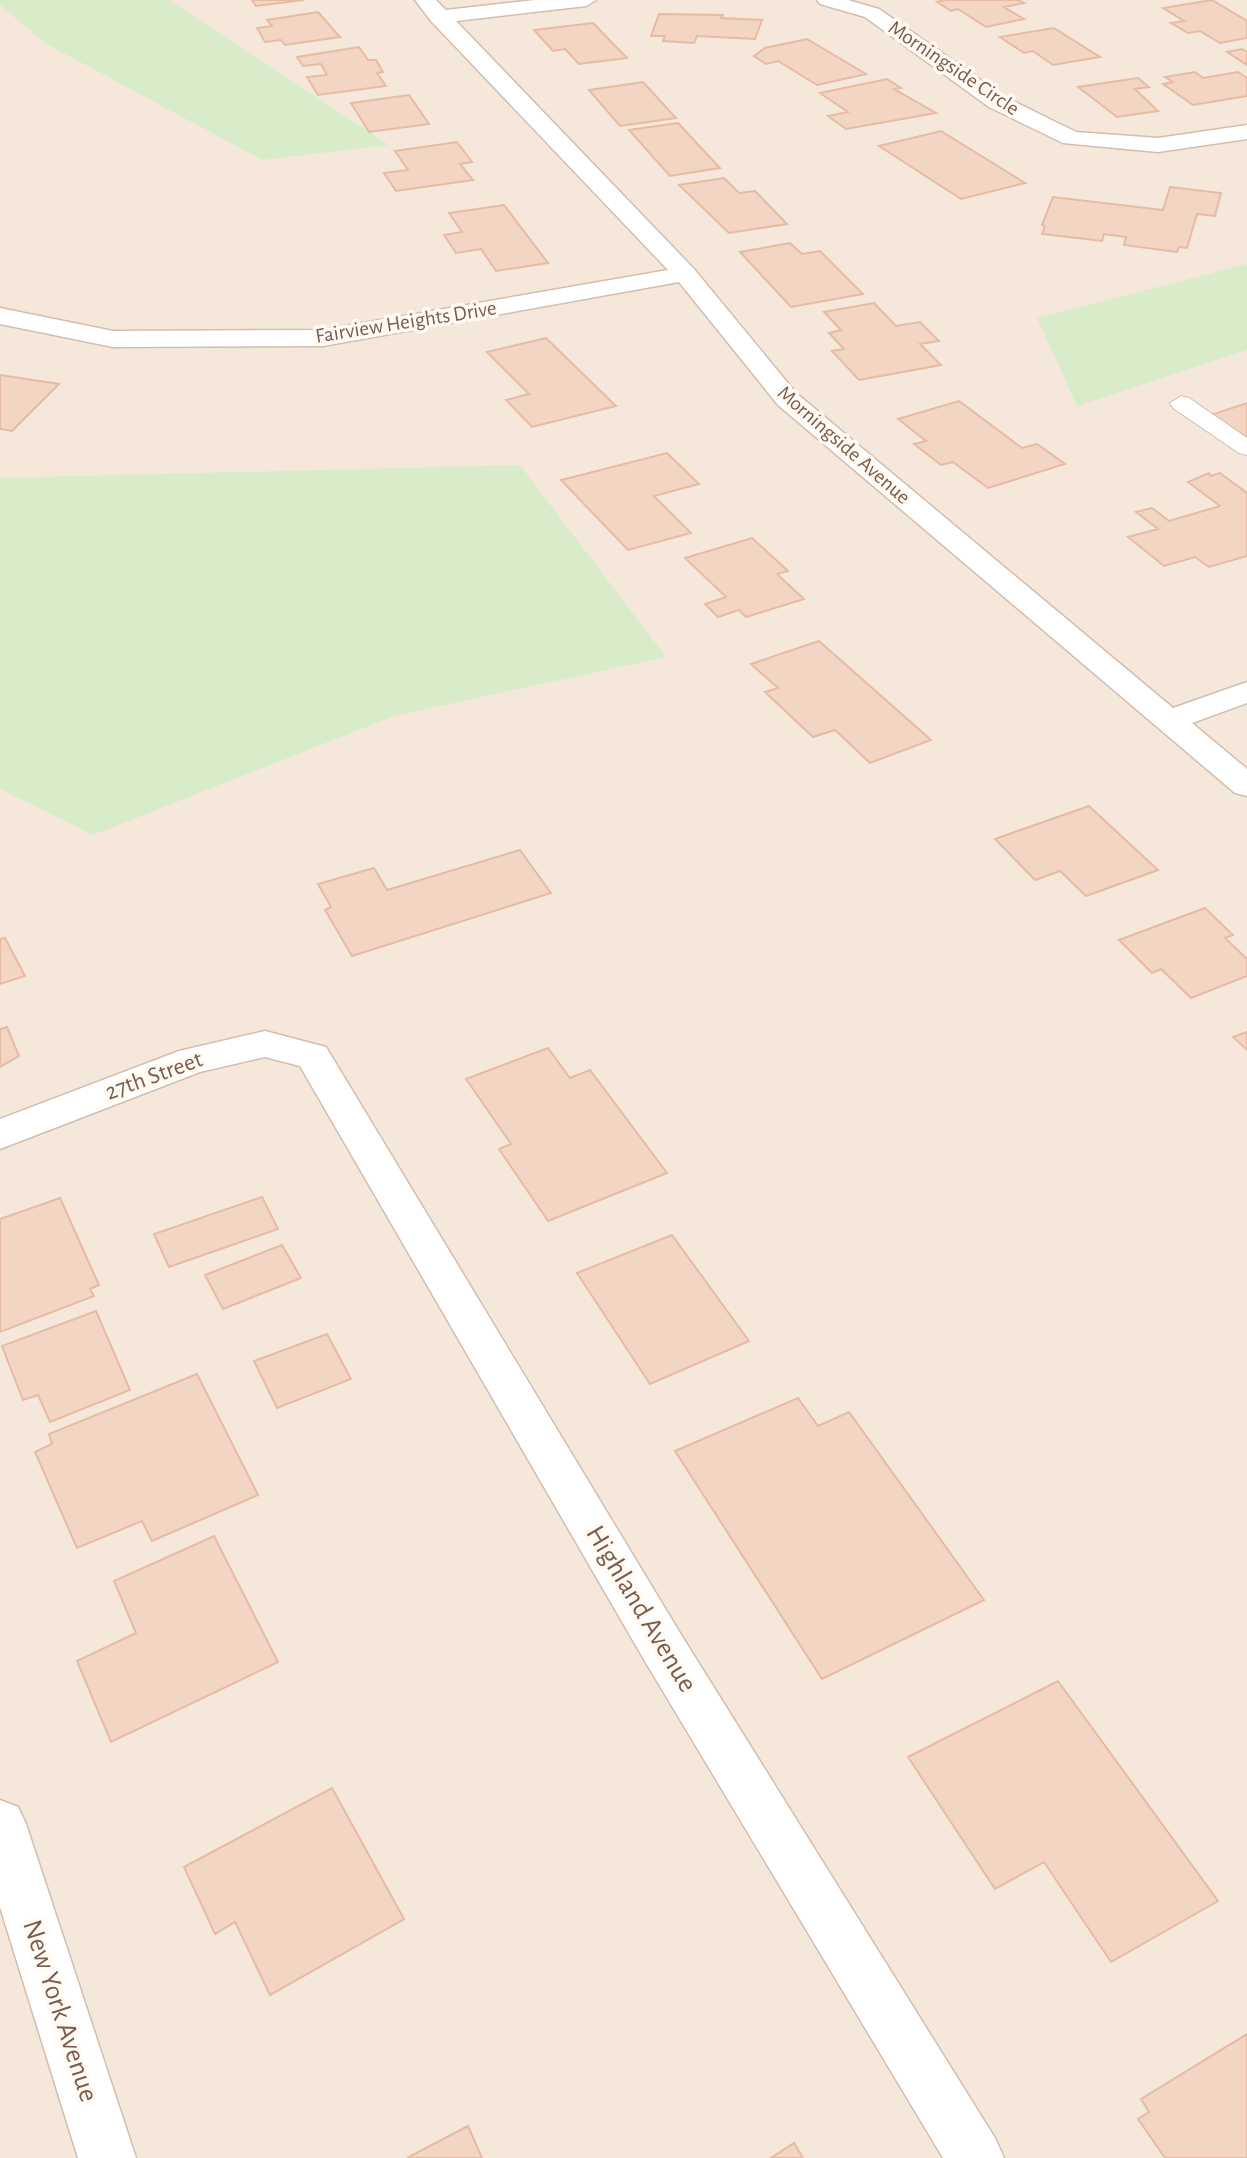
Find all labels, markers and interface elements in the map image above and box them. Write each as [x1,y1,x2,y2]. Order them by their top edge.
street label: Morningside Circle [885,17,1023,119]
street label: Fairview Heights Drive [314,297,498,347]
street label: Morningside Avenue [774,382,914,508]
street label: 27th Street [102,1047,206,1105]
street label: Highland Avenue [580,1521,702,1697]
street label: New York Avenue [17,1917,103,2105]

